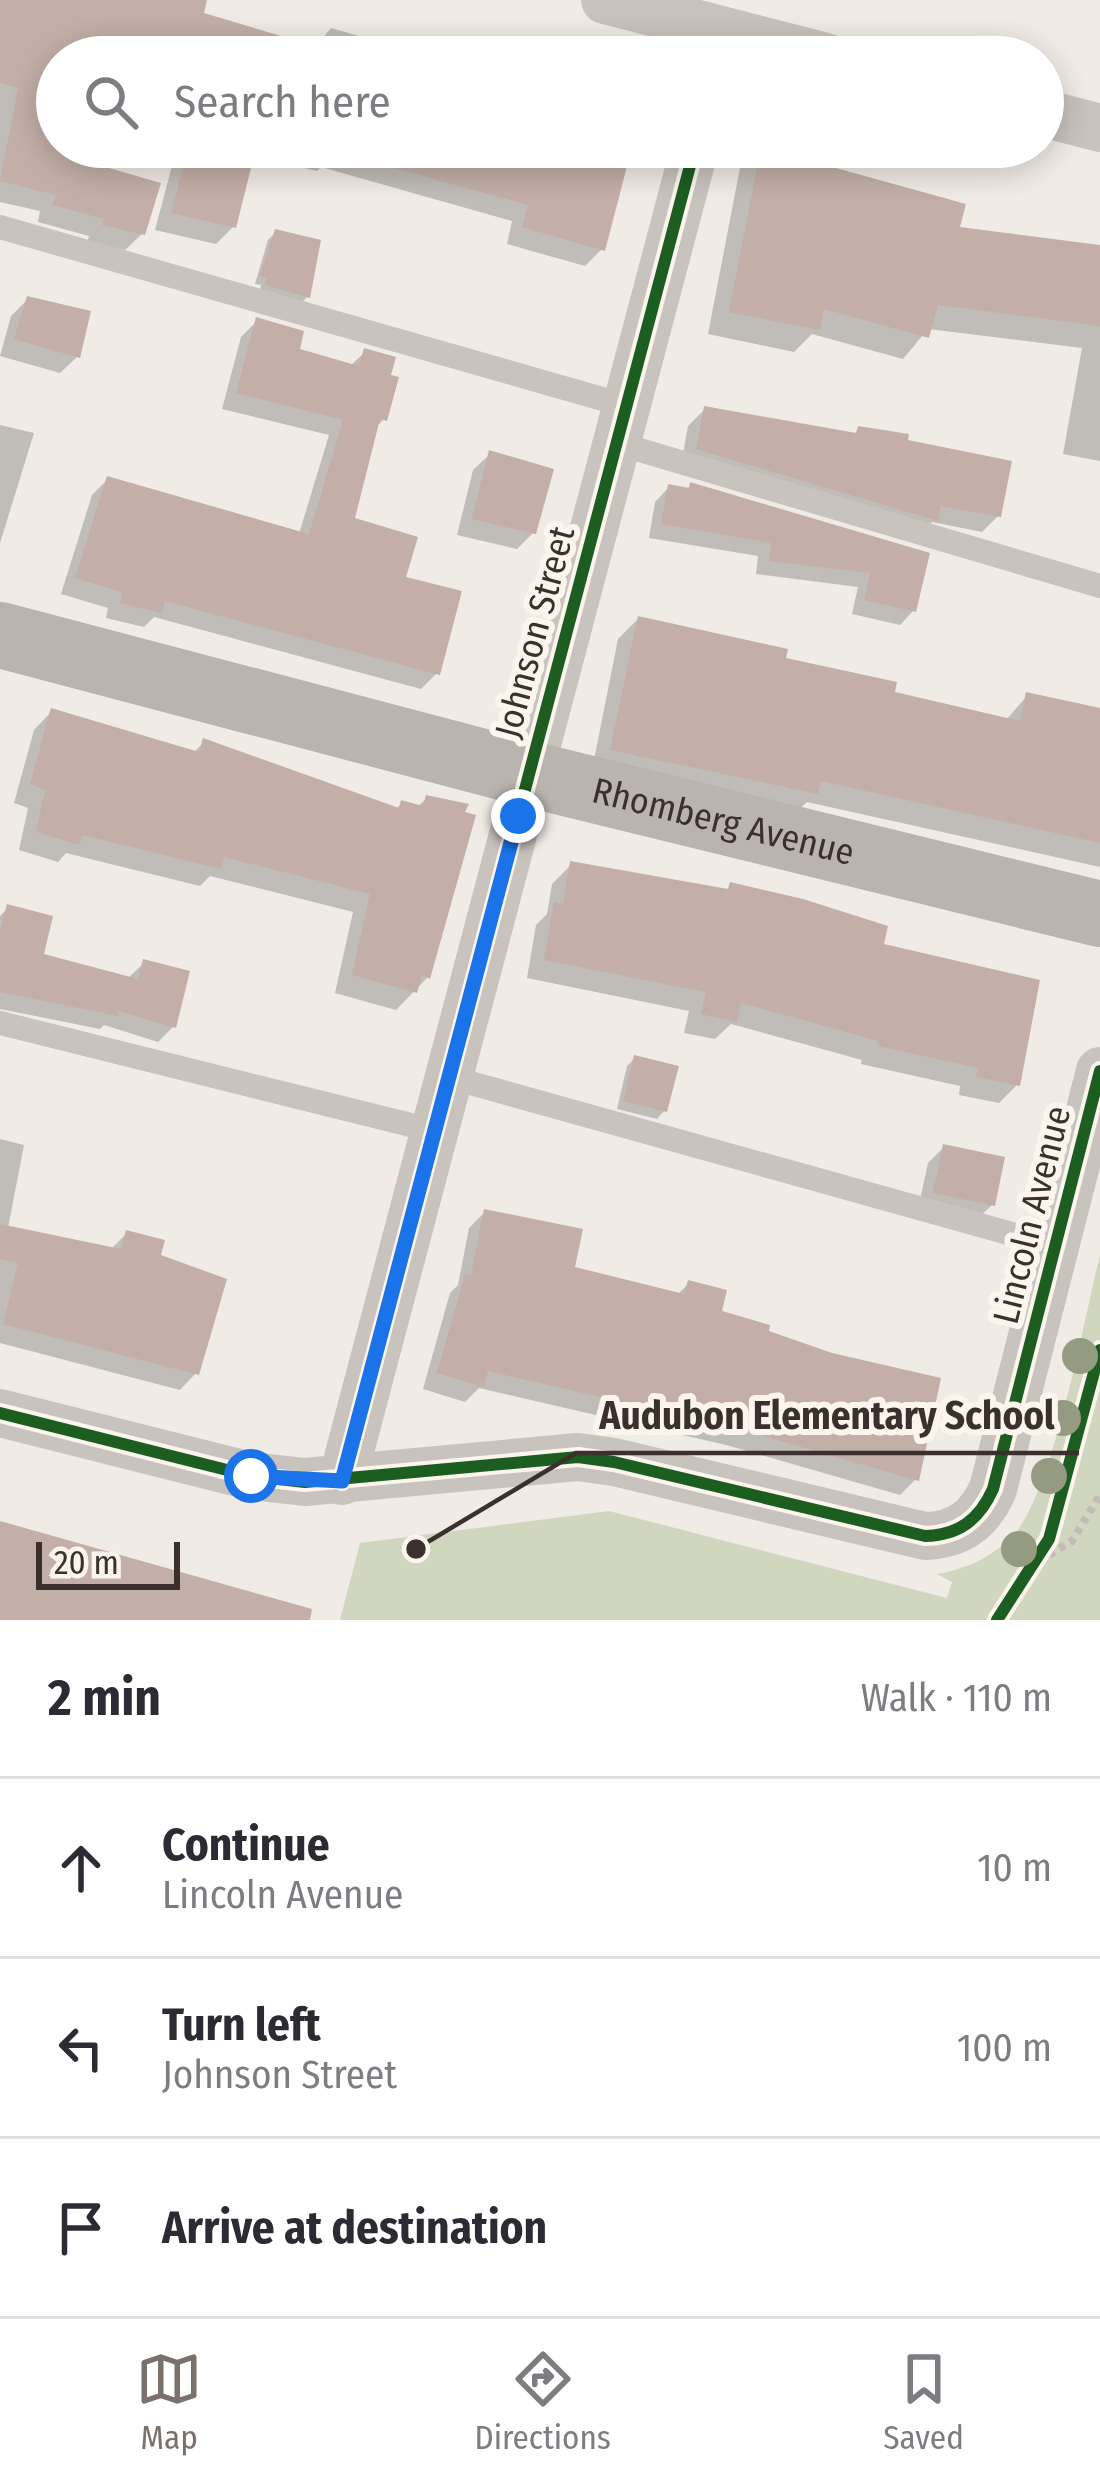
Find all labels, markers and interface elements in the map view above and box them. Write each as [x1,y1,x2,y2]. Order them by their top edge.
search box [36,36,1064,168]
icon: search [78,69,144,135]
text: Search here [174,75,391,129]
street label: Johnson Street [486,521,584,742]
street label: Rhomberg Avenue [588,768,859,875]
route end [491,789,545,843]
street label: Lincoln Avenue [984,1102,1080,1328]
callout: Audubon Elementary School [576,1378,1079,1453]
text: Audubon Elementary School [598,1393,1055,1439]
route start [224,1449,278,1503]
scale bar [36,1536,180,1589]
text: 20 m [54,1543,119,1583]
text: 2 min [48,1667,161,1729]
text: Walk · 110 m [861,1675,1052,1721]
text: Continue [162,1818,330,1872]
icon: ahead [48,1835,114,1901]
text: 10 m [977,1845,1052,1891]
text: Lincoln Avenue [162,1872,403,1918]
text: Turn left [162,1998,321,2052]
icon: left [48,2015,114,2081]
text: 100 m [957,2025,1052,2071]
text: Johnson Street [162,2052,397,2098]
icon: arrive [48,2195,114,2261]
text: Arrive at destination [162,2201,547,2255]
tab: Map [136,2346,202,2458]
tab: Directions [474,2346,611,2458]
tab: Saved [883,2346,964,2458]

